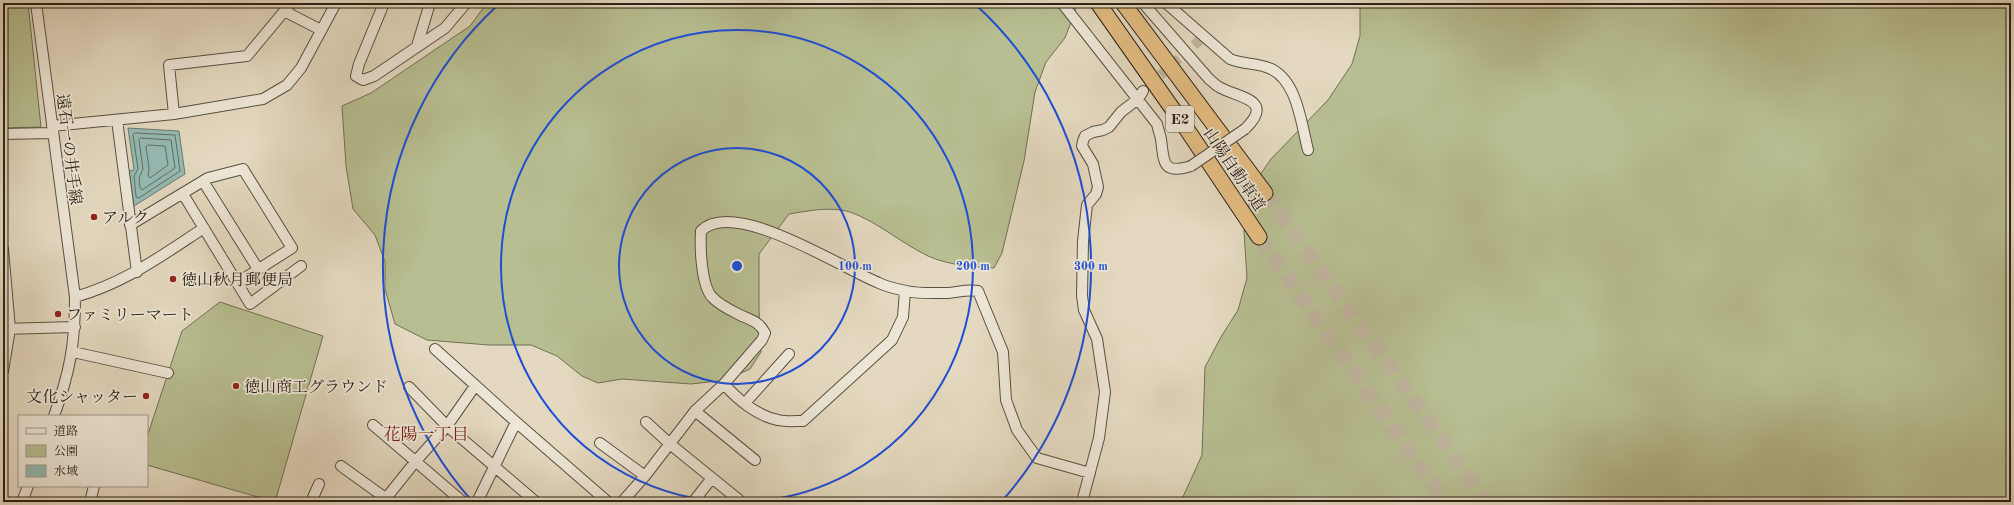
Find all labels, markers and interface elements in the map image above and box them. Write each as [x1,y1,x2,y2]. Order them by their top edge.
street label: 遠石一の井手線 [53,92,85,206]
road number: E2 [1166,106,1194,132]
street label: 山陽自動車道 [1200,125,1268,214]
place label: アルク [102,210,149,227]
marker: アルク [89,212,99,222]
centre of rings [730,259,744,273]
text: 100 m [838,261,872,273]
text: 200 m [956,261,990,273]
text: 300 m [1074,261,1108,273]
place label: 徳山秋月郵便局 [181,271,293,289]
marker: 徳山秋月郵便局 [168,274,178,284]
place label: ファミリーマート [66,307,194,324]
marker: ファミリーマート [53,309,63,319]
place label: 徳山商工グラウンド [244,378,388,396]
marker: 徳山商工グラウンド [231,381,241,391]
place label: 文化シャッター [26,388,138,406]
marker: 文化シャッター [141,391,151,401]
legend [18,415,148,487]
text: 道路 [54,424,78,438]
district label: 花陽一丁目 [384,425,469,444]
text: 公園 [54,445,78,458]
text: 水域 [54,464,78,478]

